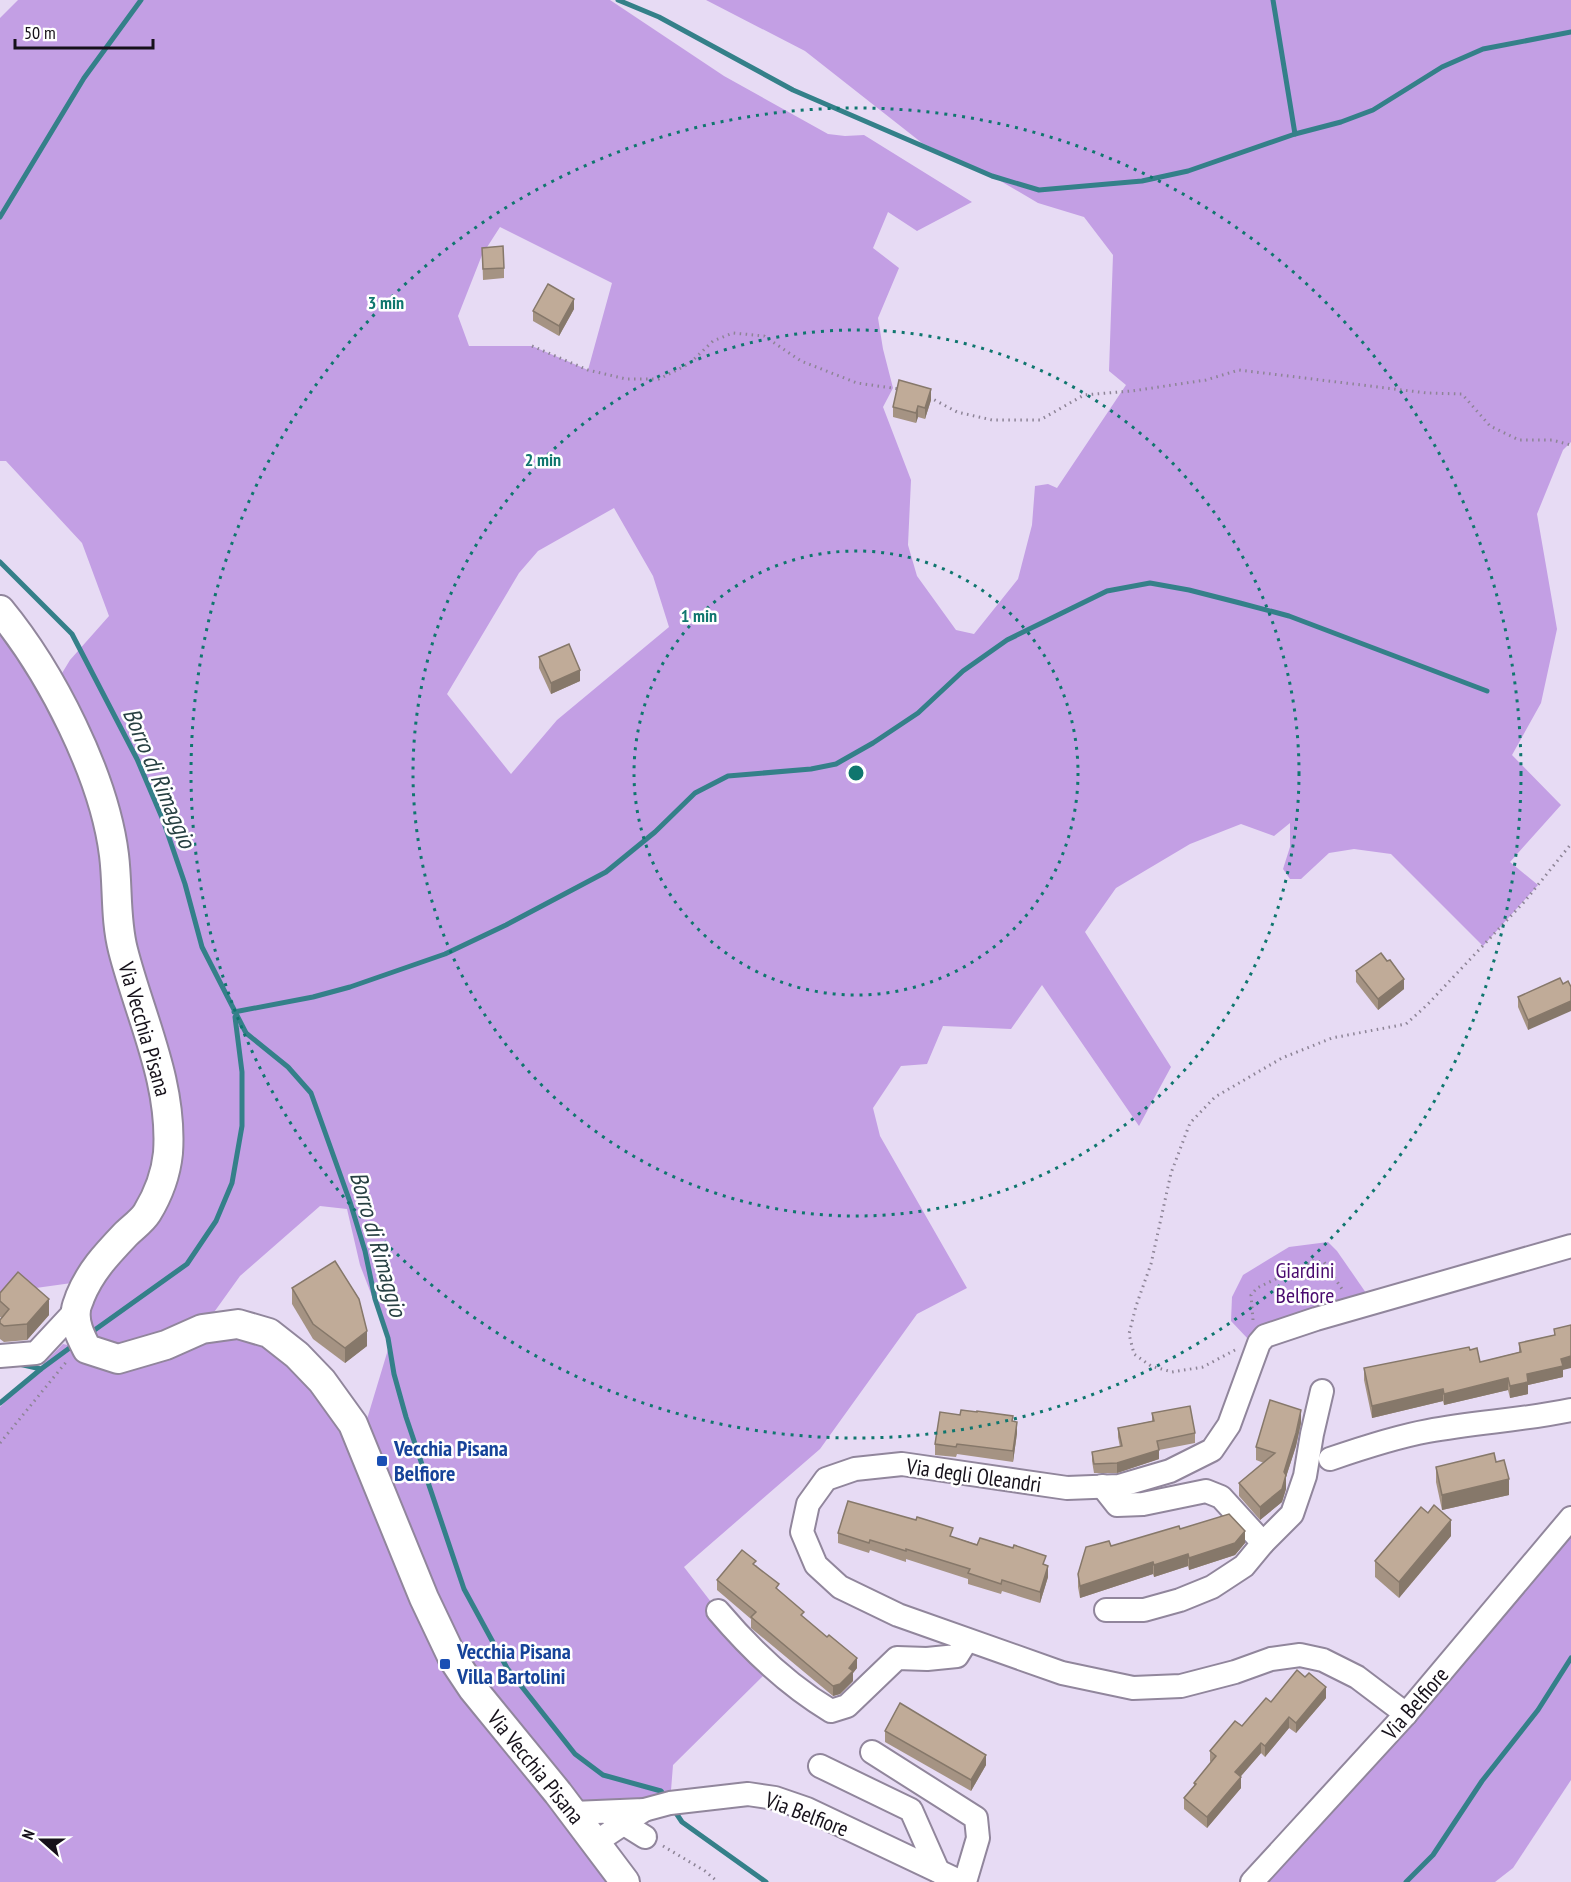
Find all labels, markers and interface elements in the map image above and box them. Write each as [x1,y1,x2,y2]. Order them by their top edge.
scale bar [15,12,153,50]
text: 50 m [24,21,56,44]
text: 3 min [368,291,404,314]
text: 2 min [525,448,561,471]
text: 1 min [681,604,717,627]
water label: Borro di Rimaggio [116,703,204,854]
centre of rings [846,763,866,783]
street label: Via Vecchia Pisana [112,958,178,1099]
water label: Borro di Rimaggio [343,1168,414,1321]
park label: Giardini Belfiore [1275,1256,1335,1309]
place label: Vecchia Pisana Belfiore [393,1434,508,1487]
street label: Via degli Oleandri [904,1452,1043,1498]
marker: Vecchia Pisana Belfiore [375,1454,389,1468]
place label: Vecchia Pisana Villa Bartolini [456,1637,571,1690]
marker: Vecchia Pisana Villa Bartolini [438,1657,452,1671]
street label: Via Belfiore [1375,1661,1454,1746]
street label: Via Vecchia Pisana [481,1704,590,1830]
street label: Via Belfiore [760,1785,853,1843]
north arrow [12,1810,72,1870]
text: N [17,1827,39,1842]

